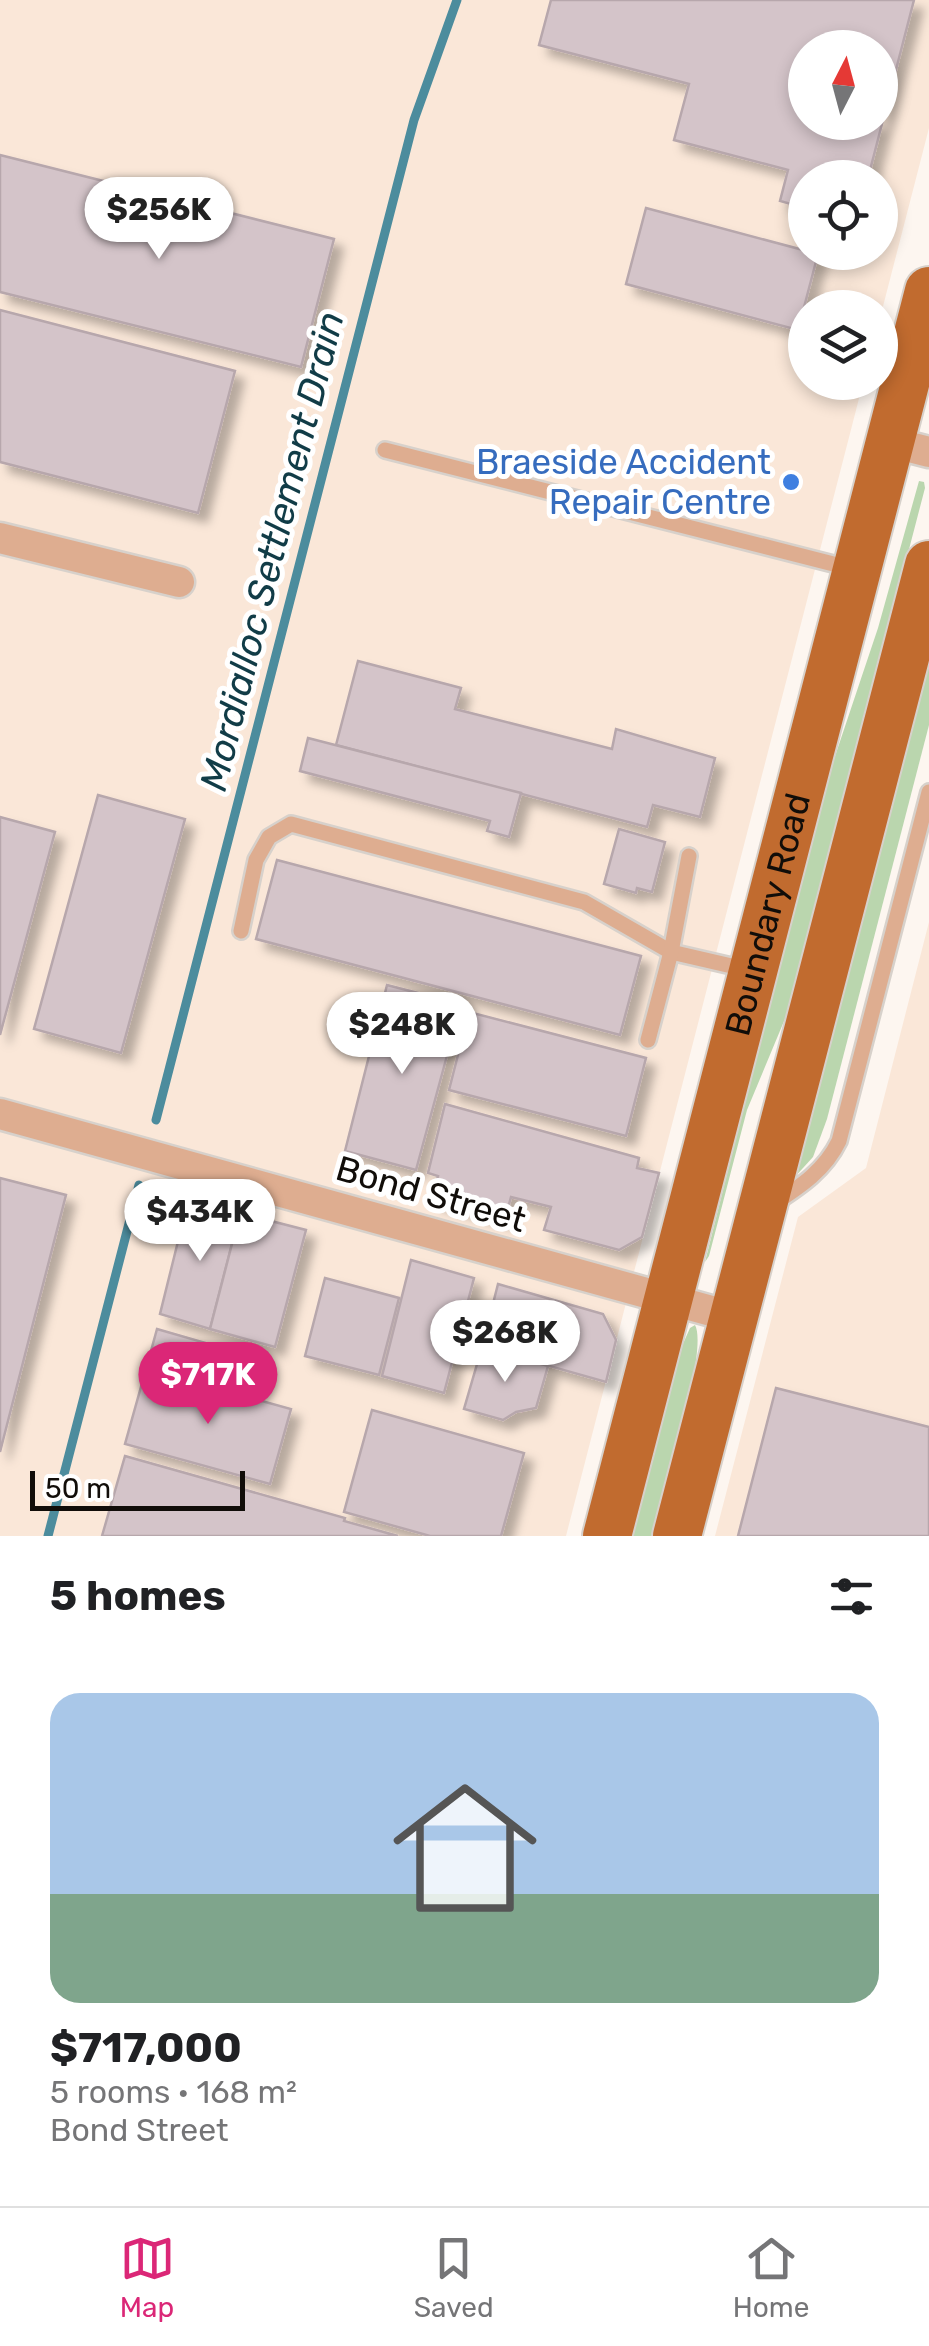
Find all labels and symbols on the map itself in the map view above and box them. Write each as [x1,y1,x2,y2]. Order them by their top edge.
north arrow [788,30,898,140]
pin: $256K [89,177,229,262]
water label: Mordialloc Settlement Drain [190,307,354,795]
place label: Braeside Accident Repair Centre [476,441,771,523]
marker: Braeside Accident Repair Centre [780,471,802,493]
street label: Boundary Road [716,789,819,1040]
pin: $248K [332,992,472,1077]
street label: Bond Street [331,1147,531,1241]
pin: $434K [130,1179,270,1264]
pin: $268K [435,1300,575,1385]
pin: $717K [138,1342,278,1427]
scale bar [30,1466,245,1510]

